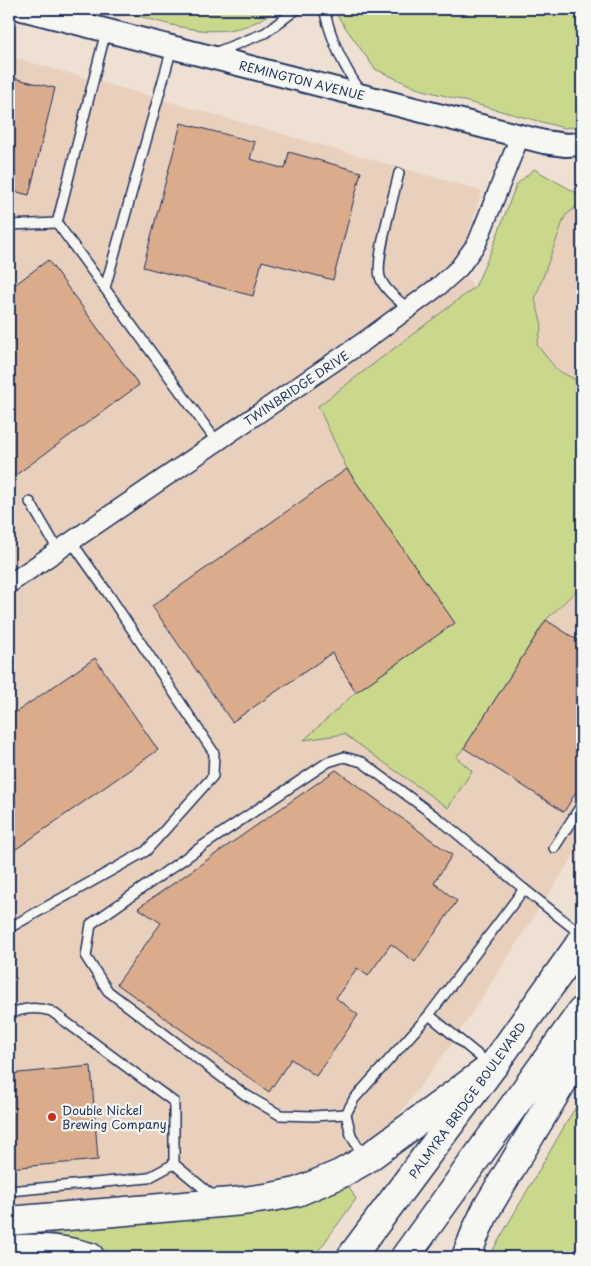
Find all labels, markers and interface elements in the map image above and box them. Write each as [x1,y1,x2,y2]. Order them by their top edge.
street label: REMINGTON AVENUE [237,56,367,104]
street label: TWINBRIDGE DRIVE [240,346,352,430]
street label: PALMYRA BRIDGE BOULEVARD [404,1018,530,1182]
place label: Double Nickel Brewing Company [62,1101,167,1133]
marker: Double Nickel Brewing Company [46,1111,58,1123]

